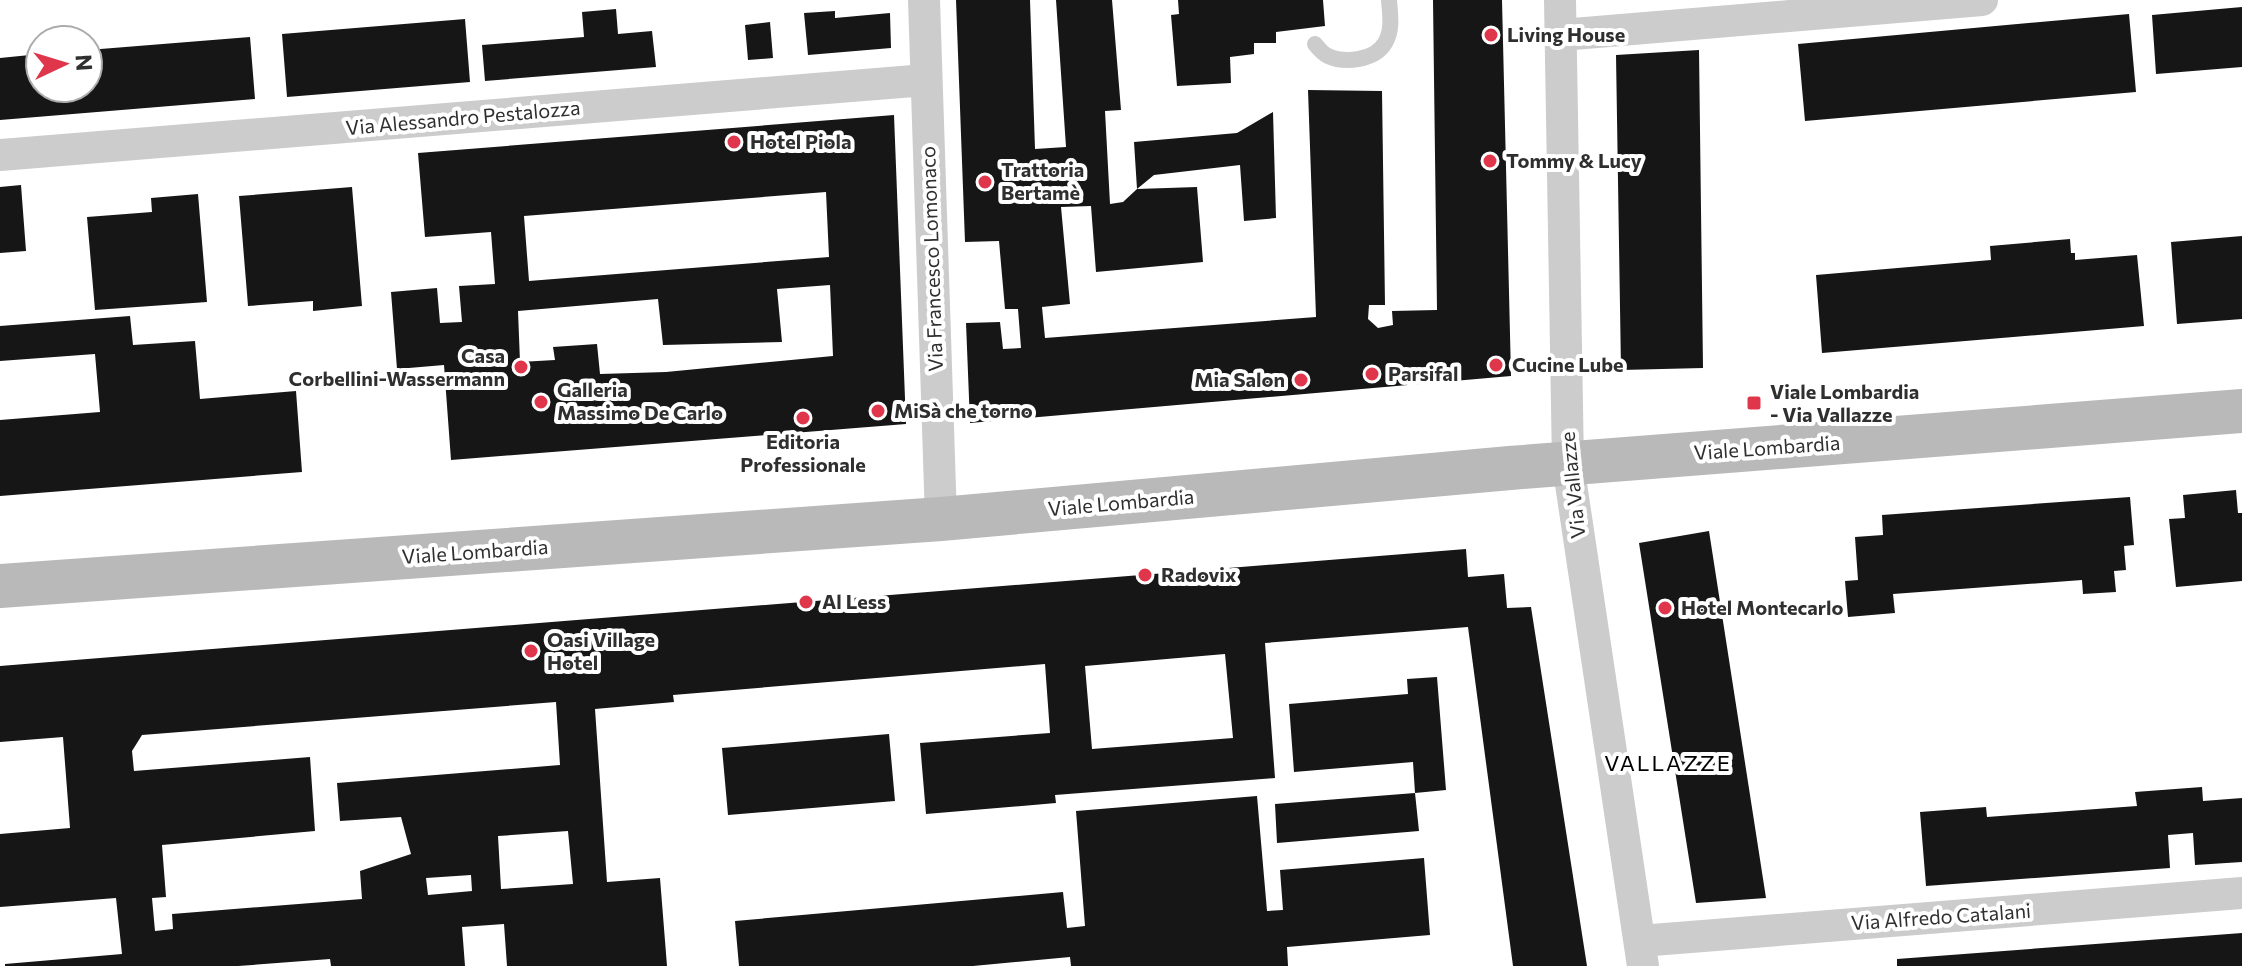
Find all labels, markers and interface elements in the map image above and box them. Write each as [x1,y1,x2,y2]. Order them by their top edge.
place label: Living House [1507,22,1625,46]
north arrow [24,24,104,104]
marker: Living House [1482,26,1500,44]
text: N [70,53,98,72]
street label: Via Alessandro Pestalozza [345,95,581,139]
place label: Hotel Piola [750,129,852,153]
marker: Hotel Piola [725,133,743,151]
street label: Via Francesco Lomonaco [915,146,947,372]
place label: Tommy & Lucy [1506,148,1642,172]
marker: Tommy & Lucy [1481,152,1499,170]
place label: Trattoria Bertamè [1001,157,1084,204]
marker: Trattoria Bertamè [976,173,994,191]
place label: Casa Corbellini-Wassermann [289,343,505,390]
place label: Cucine Lube [1512,352,1624,376]
marker: Cucine Lube [1487,356,1505,374]
marker: Casa Corbellini-Wassermann [512,358,530,376]
place label: Parsifal [1388,361,1458,385]
marker: Parsifal [1363,365,1381,383]
place label: Mia Salon [1194,367,1285,391]
marker: Mia Salon [1292,371,1310,389]
place label: Galleria Massimo De Carlo [557,377,723,424]
place label: Viale Lombardia - Via Vallazze [1770,379,1919,426]
marker: Galleria Massimo De Carlo [532,393,550,411]
marker: Viale Lombardia - Via Vallazze [1745,394,1763,412]
place label: MiSà che torno [894,398,1033,422]
marker: MiSà che torno [869,402,887,420]
marker: Editoria Professionale [794,409,812,427]
place label: Editoria Professionale [740,429,866,476]
street label: Via Vallazze [1554,430,1590,540]
street label: Viale Lombardia [1693,430,1841,464]
street label: Viale Lombardia [1047,484,1195,520]
street label: Viale Lombardia [401,534,549,568]
place label: Radovix [1161,562,1237,586]
marker: Radovix [1136,566,1154,584]
place label: Al Less [822,589,886,613]
marker: Al Less [797,593,815,611]
place label: Hotel Montecarlo [1681,595,1844,619]
marker: Hotel Montecarlo [1656,599,1674,617]
place label: Oasi Village Hotel [547,627,655,674]
marker: Oasi Village Hotel [522,642,540,660]
district label: VALLAZZE [1604,749,1732,776]
street label: Via Alfredo Catalani [1850,898,2032,934]

